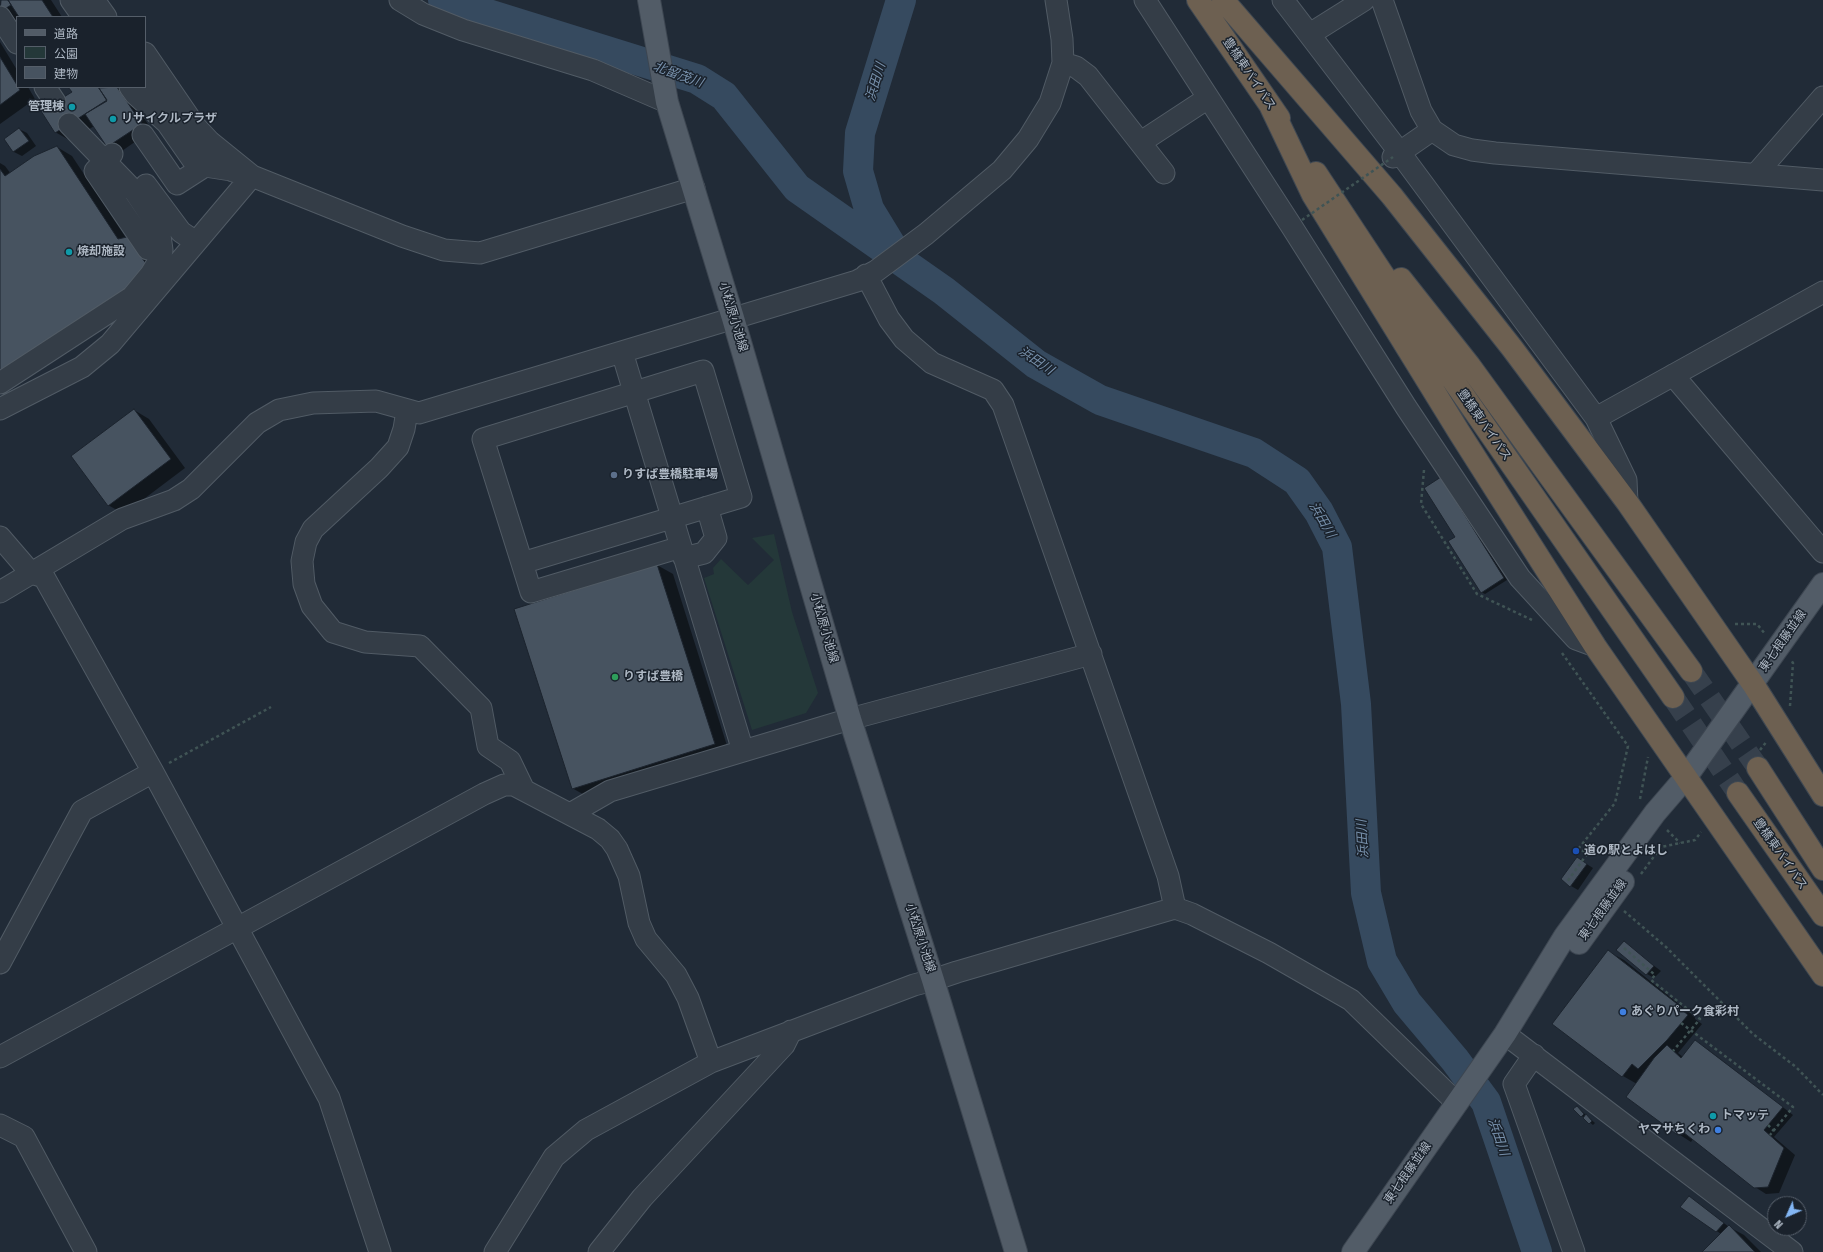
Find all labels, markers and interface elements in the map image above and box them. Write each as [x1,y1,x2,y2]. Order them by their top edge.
legend [16,16,146,88]
text: 道路 [54,27,78,41]
street label: 豊橋東バイパス [1220,35,1278,113]
text: 公園 [54,47,78,61]
water label: 北留茂川 [651,59,705,91]
water label: 浜田川 [863,61,889,103]
text: 建物 [54,67,78,81]
place label: 管理棟 [28,100,64,114]
marker: 管理棟 [67,102,77,112]
place label: リサイクルプラザ [121,112,217,126]
marker: リサイクルプラザ [108,114,118,124]
place label: 焼却施設 [77,245,125,259]
marker: 焼却施設 [64,247,74,257]
street label: 小松原小池線 [716,280,750,354]
water label: 浜田川 [1015,344,1057,378]
street label: 豊橋東バイパス [1454,386,1514,464]
place label: りすぱ豊橋駐車場 [622,468,718,482]
marker: りすぱ豊橋駐車場 [609,470,619,480]
water label: 浜田川 [1305,499,1339,541]
street label: 小松原小池線 [807,591,841,665]
street label: 東七根藤並線 [1756,607,1810,675]
place label: りすぱ豊橋 [623,670,683,684]
marker: りすぱ豊橋 [610,672,620,682]
street label: 豊橋東バイパス [1750,815,1810,893]
water label: 浜田川 [1354,819,1372,859]
place label: 道の駅とよはし [1584,844,1668,858]
marker: 道の駅とよはし [1571,846,1581,856]
street label: 東七根藤並線 [1576,877,1630,943]
street label: 小松原小池線 [902,902,938,974]
place label: あぐりパーク食彩村 [1631,1005,1739,1019]
marker: あぐりパーク食彩村 [1618,1007,1628,1017]
place label: トマッテ [1721,1109,1769,1123]
marker: トマッテ [1708,1111,1718,1121]
water label: 浜田川 [1484,1116,1512,1158]
place label: ヤマサちくわ [1638,1123,1710,1137]
marker: ヤマサちくわ [1713,1125,1723,1135]
street label: 東七根藤並線 [1381,1139,1435,1207]
north arrow [1767,1196,1807,1236]
text: N [1772,1217,1786,1231]

